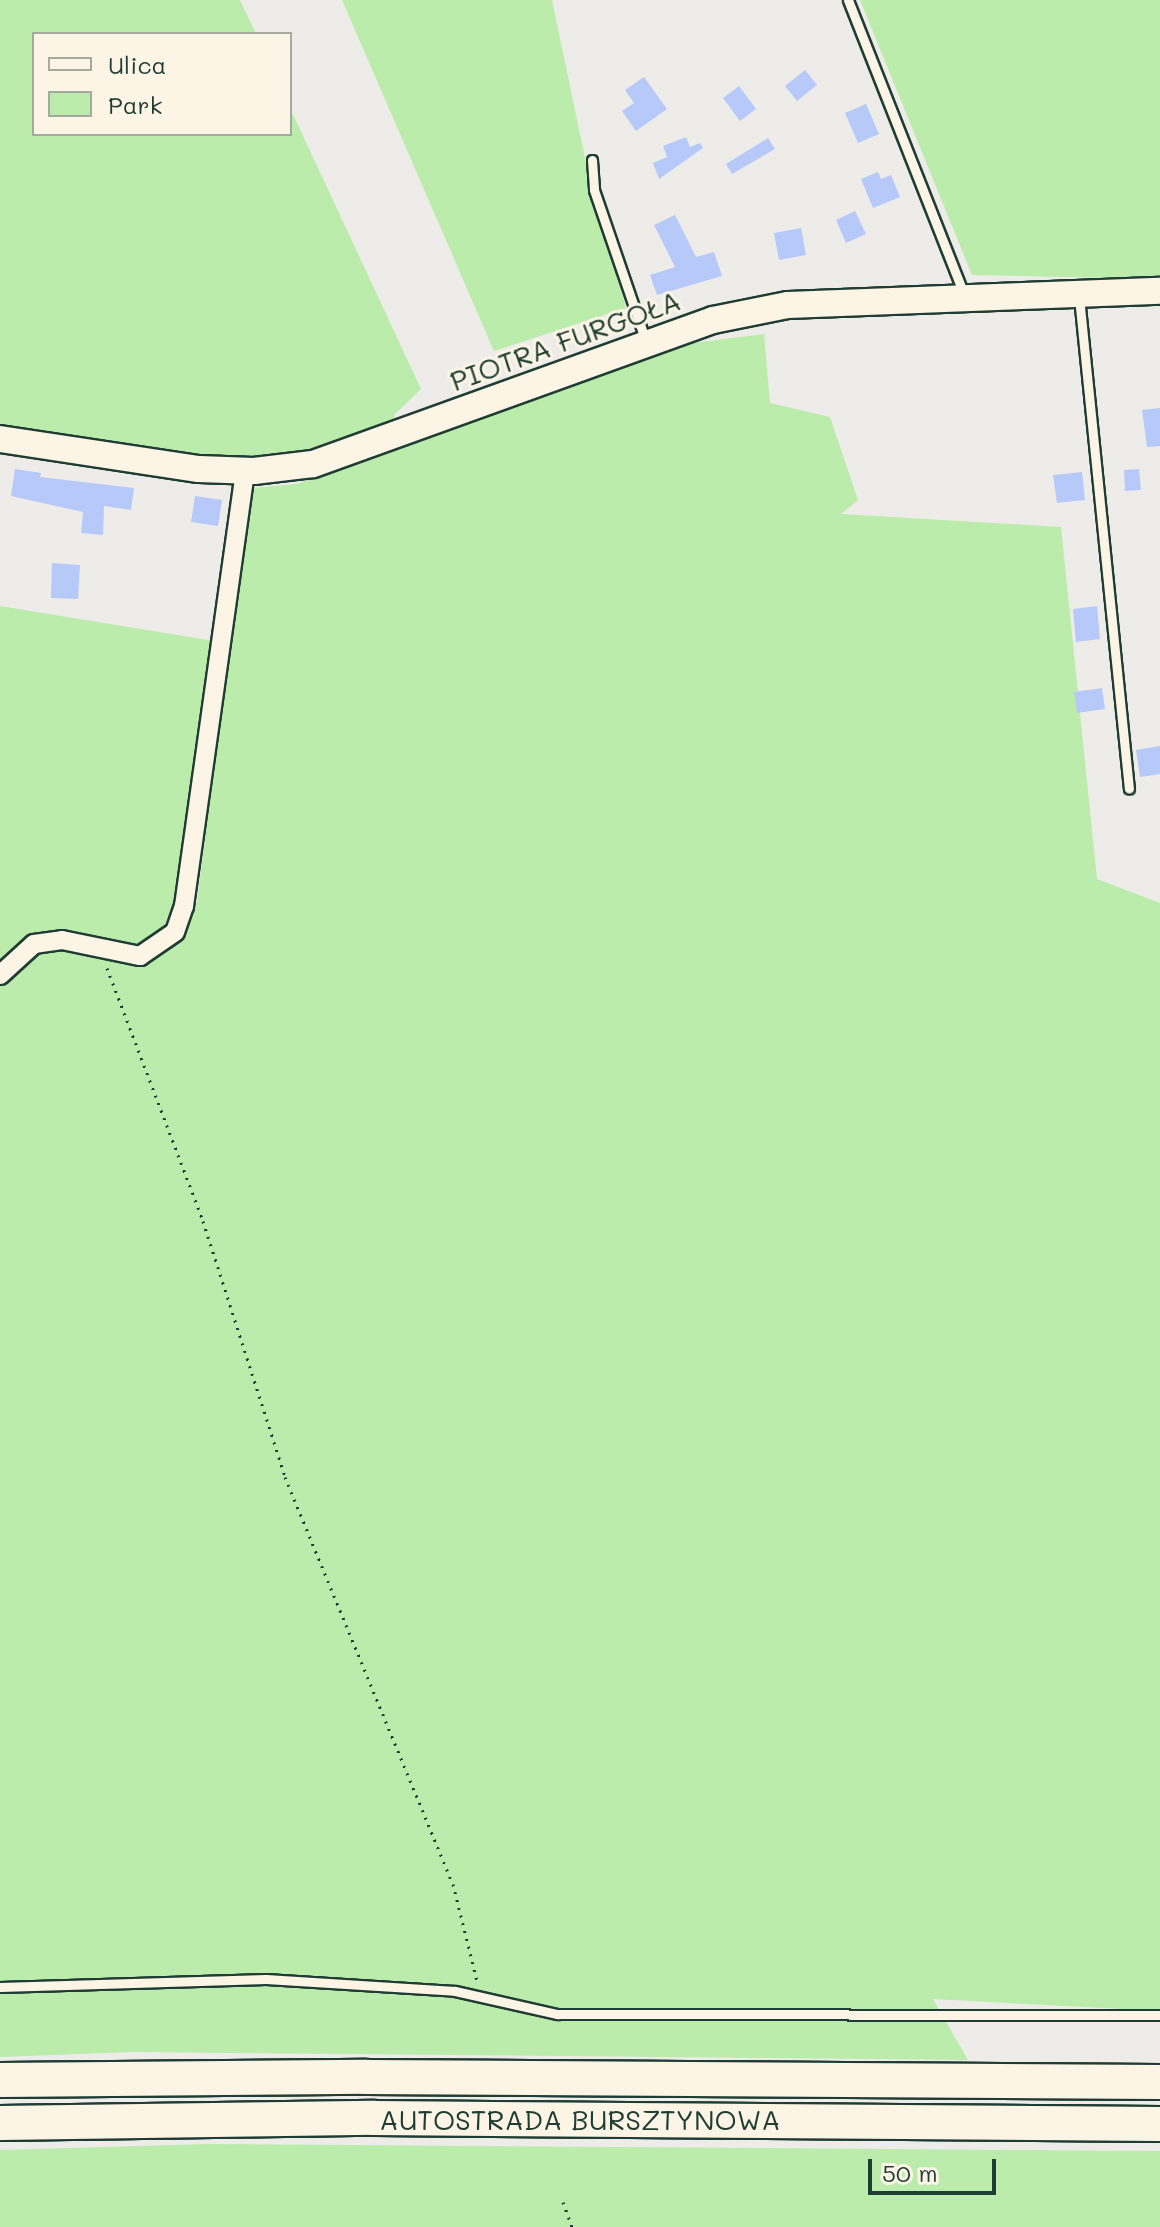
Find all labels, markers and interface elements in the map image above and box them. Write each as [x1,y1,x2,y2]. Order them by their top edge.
legend [32,32,292,136]
text: Ulica [108,49,166,80]
text: Park [108,89,162,120]
street label: PIOTRA FURGOŁA [445,283,685,397]
street label: AUTOSTRADA BURSZTYNOWA [379,2102,781,2136]
scale bar [872,2143,1000,2193]
text: 50 m [882,2157,938,2188]

